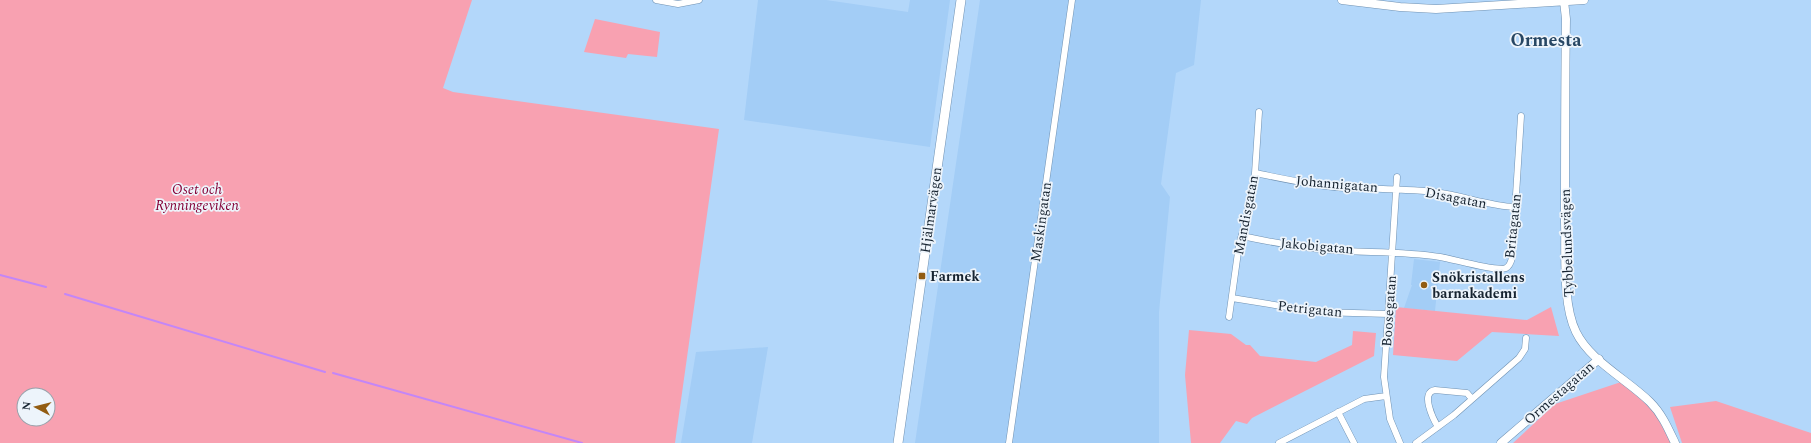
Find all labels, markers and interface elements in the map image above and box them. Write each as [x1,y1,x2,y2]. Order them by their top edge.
district label: Ormesta [1510,27,1582,54]
street label: Hjälmarvägen [915,165,947,255]
street label: Johannigatan [1295,170,1379,198]
street label: Mandisgatan [1228,173,1264,257]
park label: Oset och Rynningeviken [155,179,239,216]
street label: Maskingatan [1025,181,1057,263]
street label: Disagatan [1423,182,1489,214]
street label: Tybbelundsvägen [1555,188,1579,298]
street label: Britagatan [1499,192,1527,260]
street label: Jakobigatan [1280,232,1354,260]
place label: Farmek [930,266,980,287]
place label: Snökristallens barnakademi [1432,267,1525,304]
marker: Farmek [917,271,927,281]
street label: Boosegatan [1376,275,1402,347]
marker: Snökristallens barnakademi [1419,280,1429,290]
street label: Petrigatan [1277,295,1343,323]
street label: Ormestagatan [1519,356,1599,430]
north arrow [16,387,56,427]
text: N [18,400,36,411]

